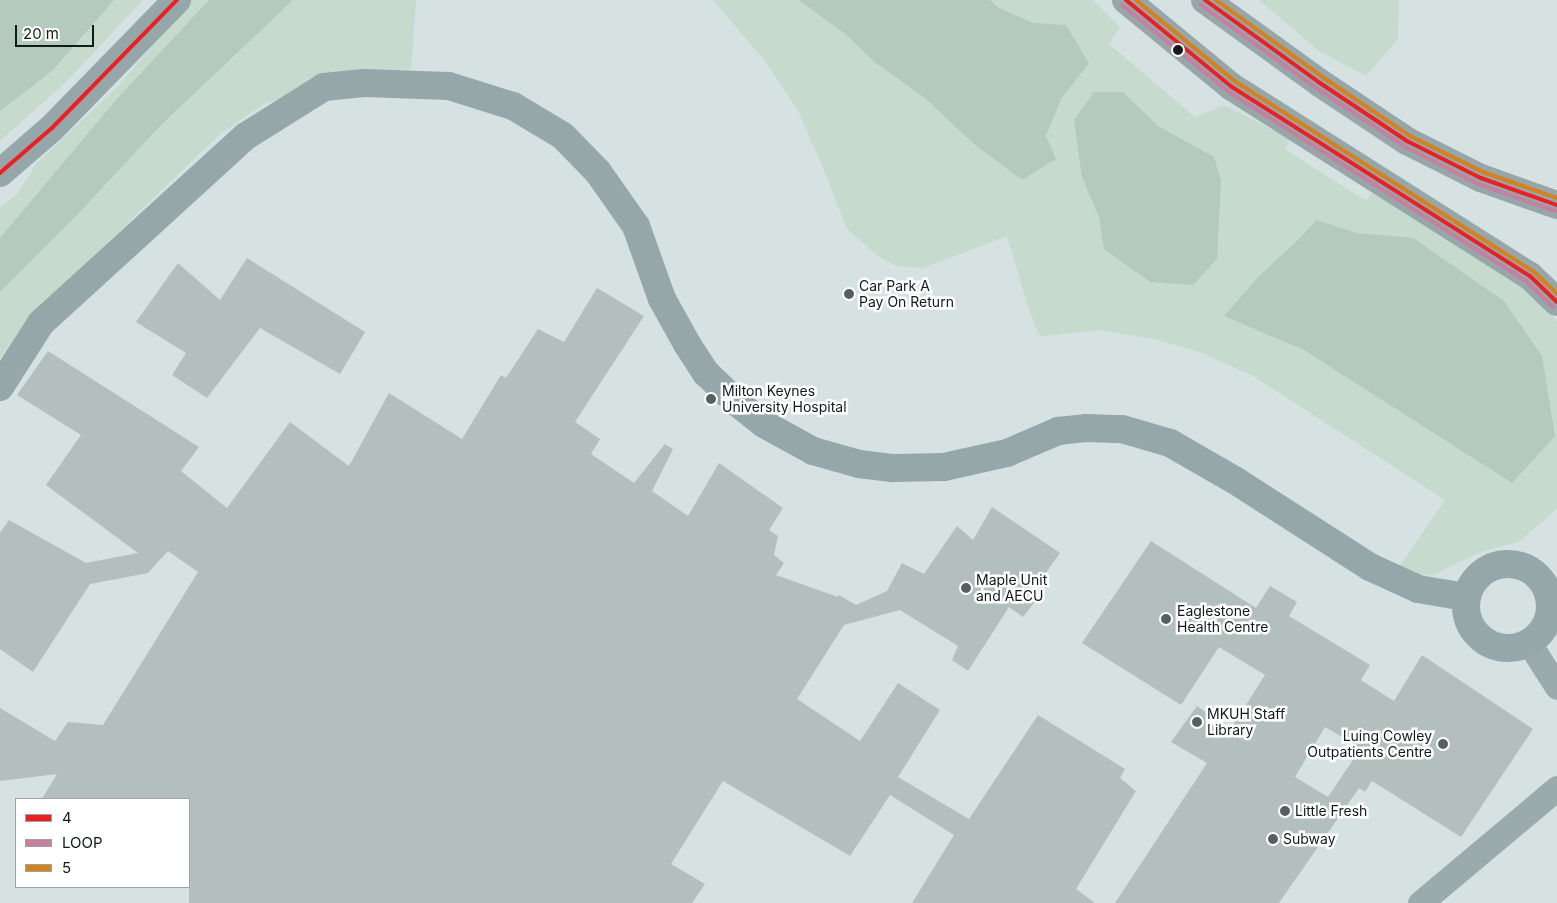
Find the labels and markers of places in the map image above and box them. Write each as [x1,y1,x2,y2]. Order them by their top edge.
unlabelled marker [1173,45,1183,55]
place label: Car Park A Pay On Return [859,278,954,310]
marker: Car Park A Pay On Return [843,288,855,300]
place label: Milton Keynes University Hospital [722,383,847,416]
marker: Milton Keynes University Hospital [704,392,718,406]
place label: Maple Unit and AECU [976,572,1047,604]
marker: Maple Unit and AECU [960,582,972,594]
place label: Eaglestone Health Centre [1177,603,1268,636]
marker: Eaglestone Health Centre [1159,612,1173,626]
place label: MKUH Staff Library [1207,706,1285,739]
marker: MKUH Staff Library [1191,716,1203,728]
place label: Luing Cowley Outpatients Centre [1307,728,1432,760]
marker: Luing Cowley Outpatients Centre [1436,737,1450,751]
place label: Little Fresh [1295,803,1367,819]
marker: Little Fresh [1279,805,1291,817]
place label: Subway [1283,831,1336,847]
marker: Subway [1267,833,1279,845]

